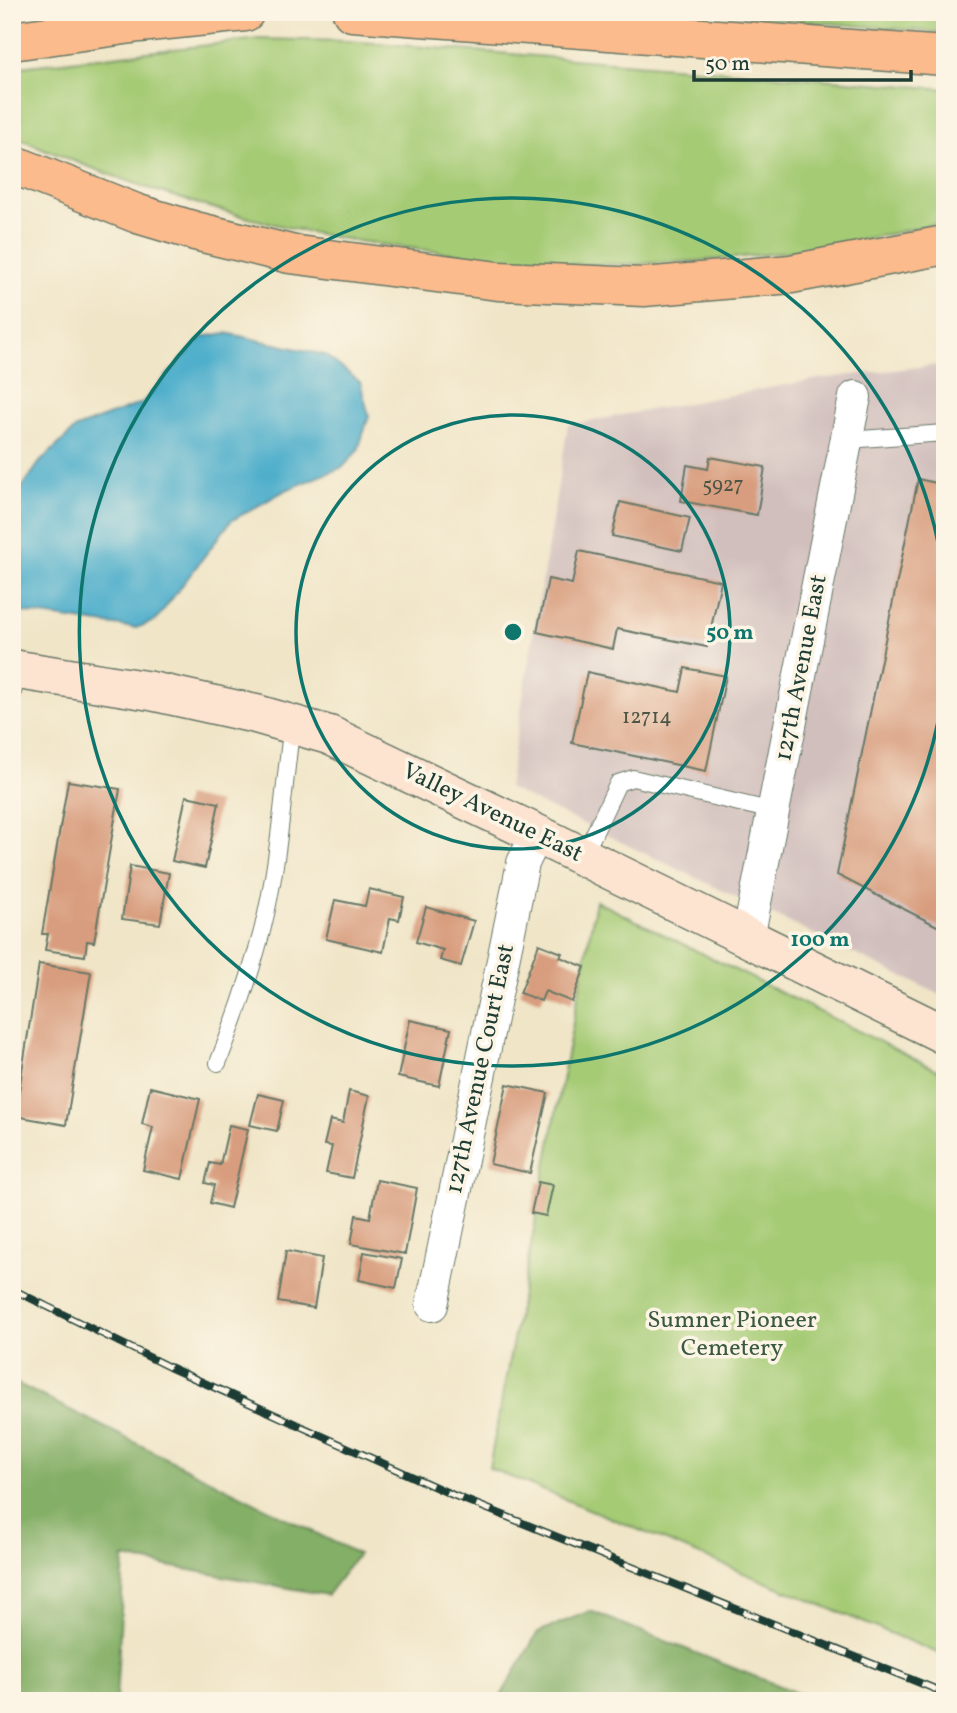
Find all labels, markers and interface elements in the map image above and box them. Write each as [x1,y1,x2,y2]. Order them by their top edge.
scale bar [694,38,912,82]
text: 50 m [705,50,750,79]
house number: 5927 [702,471,744,500]
street label: 127th Avenue East [767,572,837,764]
text: 50 m [706,619,754,648]
centre of rings [501,620,525,644]
house number: 12714 [622,703,672,732]
street label: Valley Avenue East [396,754,588,872]
text: 100 m [790,926,850,955]
street label: 127th Avenue Court East [438,941,524,1197]
park label: Sumner Pioneer Cemetery [647,1304,817,1366]

